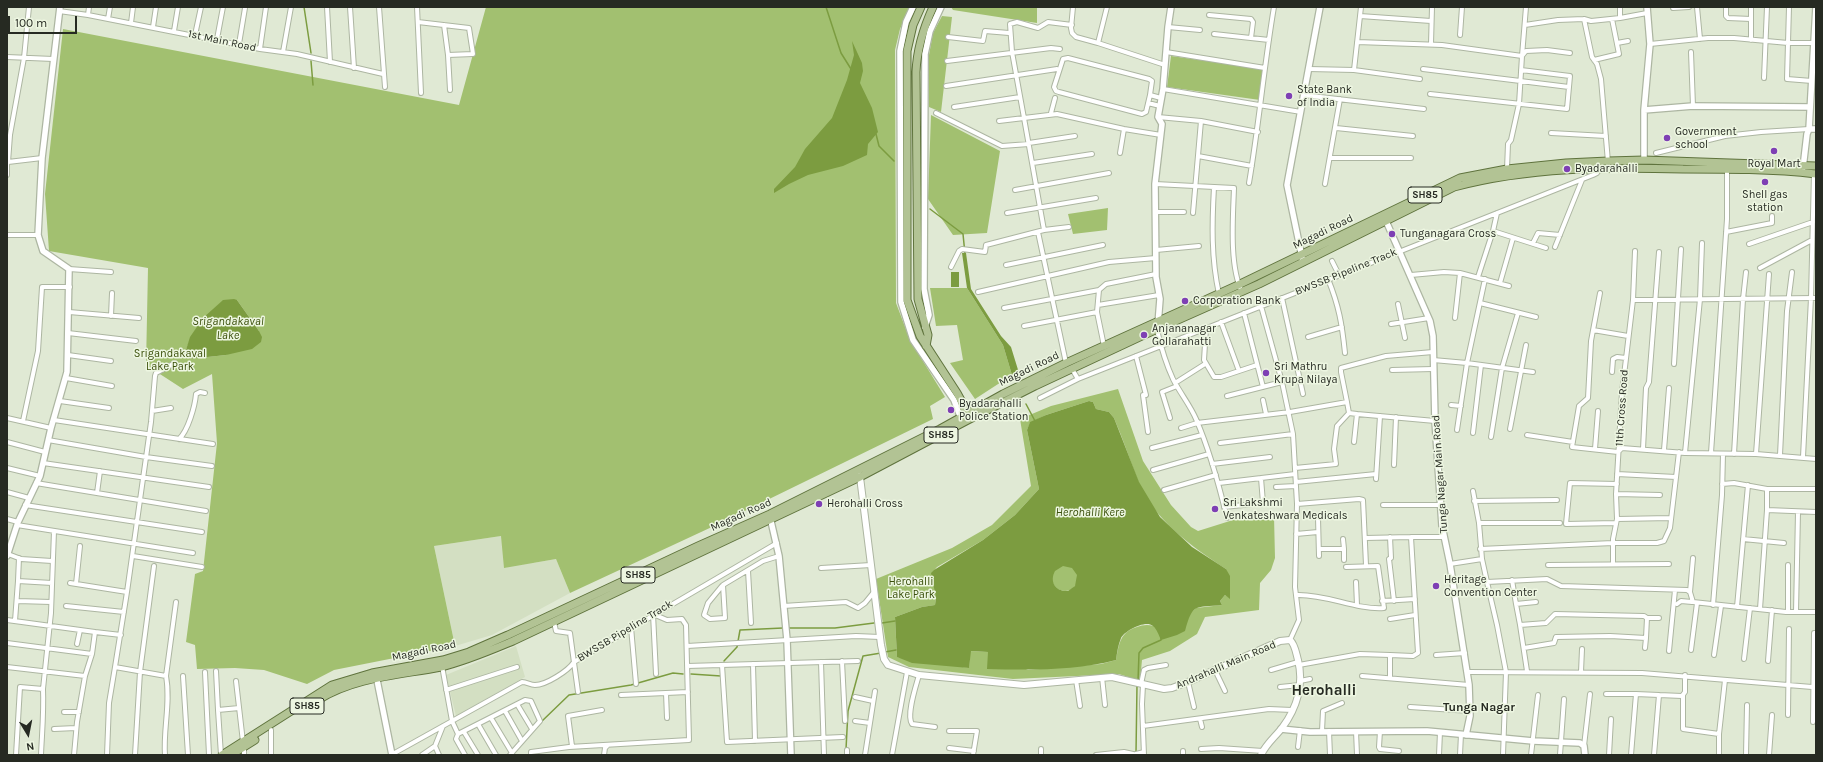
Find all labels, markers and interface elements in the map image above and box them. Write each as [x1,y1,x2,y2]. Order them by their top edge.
scale bar [10,8,79,34]
text: 100 m [15,16,47,30]
street label: 1st Main Road [187,27,257,55]
place label: State Bank of India [1297,83,1352,109]
marker: State Bank of India [1284,91,1294,101]
place label: Government school [1675,125,1737,151]
marker: Government school [1662,133,1672,143]
marker: Royal Mart [1769,146,1779,156]
place label: Royal Mart [1747,157,1801,171]
place label: Byadarahalli [1575,162,1638,176]
marker: Byadarahalli [1562,164,1572,174]
marker: Shell gas station [1760,177,1770,187]
road number: SH85 [1408,187,1442,203]
place label: Shell gas station [1742,188,1788,214]
street label: Magadi Road [1291,212,1355,252]
place label: Tunganagara Cross [1400,227,1496,241]
marker: Tunganagara Cross [1387,229,1397,239]
street label: BWSSB Pipeline Track [1293,246,1399,298]
place label: Corporation Bank [1193,294,1281,308]
marker: Corporation Bank [1180,296,1190,306]
water label: Srigandakaval Lake [192,315,264,343]
place label: Anjananagar Gollarahatti [1152,322,1216,348]
marker: Anjananagar Gollarahatti [1139,330,1149,340]
park label: Srigandakaval Lake Park [134,347,206,373]
street label: Magadi Road [997,349,1061,389]
place label: Sri Mathru Krupa Nilaya [1274,360,1338,386]
marker: Sri Mathru Krupa Nilaya [1261,368,1271,378]
street label: 11th Cross Road [1613,369,1631,447]
place label: Byadarahalli Police Station [959,397,1028,423]
marker: Byadarahalli Police Station [946,405,956,415]
street label: Tunga Nagar Main Road [1429,414,1451,534]
road number: SH85 [924,427,958,443]
street label: Magadi Road [708,496,774,534]
place label: Sri Lakshmi Venkateshwara Medicals [1223,496,1348,522]
place label: Herohalli Cross [827,497,903,511]
marker: Herohalli Cross [814,499,824,509]
marker: Sri Lakshmi Venkateshwara Medicals [1210,504,1220,514]
water label: Herohalli Kere [1055,506,1125,520]
road number: SH85 [621,567,655,583]
place label: Heritage Convention Center [1444,573,1537,599]
park label: Herohalli Lake Park [887,575,935,601]
marker: Heritage Convention Center [1431,581,1441,591]
street label: BWSSB Pipeline Track [575,597,675,665]
street label: Magadi Road [391,638,457,664]
street label: Andrahalli Main Road [1174,638,1278,692]
district label: Herohalli [1291,682,1357,700]
road number: SH85 [290,698,324,714]
district label: Tunga Nagar [1443,701,1515,715]
north arrow [8,714,48,754]
text: N [25,739,35,753]

